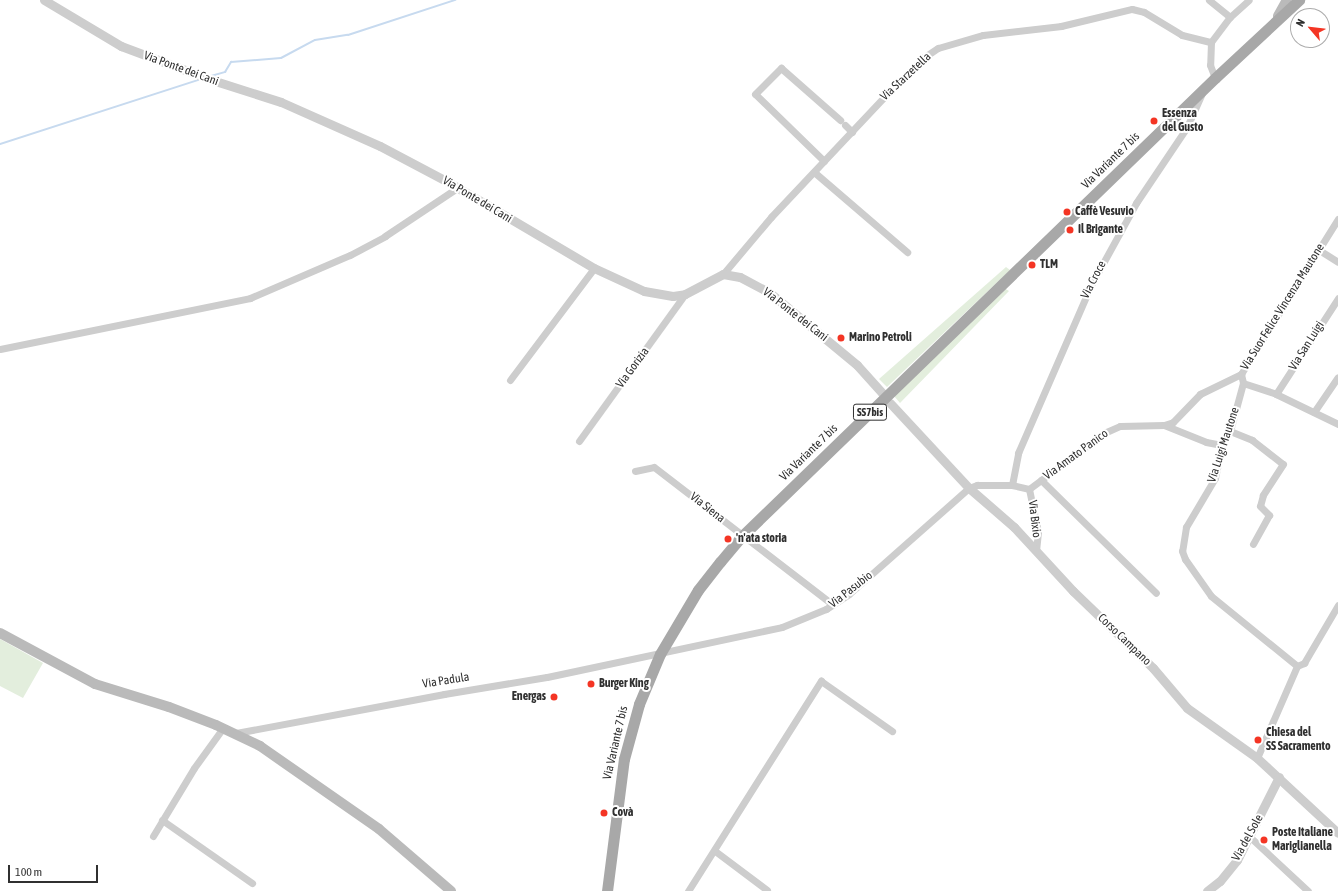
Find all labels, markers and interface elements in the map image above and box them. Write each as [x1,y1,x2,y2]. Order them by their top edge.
north arrow [1290,8,1330,48]
text: N [1293,17,1307,29]
street label: Via Ponte dei Cani [142,49,220,89]
street label: Via Starzetella [878,50,934,104]
place label: Essenza del Gusto [1162,107,1203,135]
marker: Essenza del Gusto [1149,116,1159,126]
street label: Via Variante 7 bis [1079,130,1143,192]
street label: Via Ponte dei Cani [440,174,514,226]
place label: Caffè Vesuvio [1075,205,1134,219]
marker: Caffè Vesuvio [1062,207,1072,217]
place label: Il Brigante [1078,223,1123,237]
marker: Il Brigante [1065,225,1075,235]
street label: Via Suor Felice Vincenza Mautone [1238,241,1328,373]
place label: TLM [1040,258,1058,272]
street label: Via Croce [1078,259,1110,301]
marker: TLM [1027,260,1037,270]
street label: Via Ponte dei Cani [760,285,830,345]
street label: Via San Luigi [1286,319,1328,373]
place label: Marino Petroli [849,331,912,345]
marker: Marino Petroli [836,333,846,343]
street label: Via Gorizia [613,345,653,391]
road number: SS7bis [852,403,888,421]
street label: Via Luigi Mautone [1205,406,1243,484]
street label: Via Variante 7 bis [777,422,841,484]
street label: Via Amato Panico [1041,427,1111,483]
street label: Via Siena [687,490,727,526]
street label: Via Bixio [1025,499,1043,539]
place label: 'n'ata storia [736,532,787,546]
marker: 'n'ata storia [723,534,733,544]
street label: Via Pasubio [826,569,876,611]
street label: Corso Campano [1094,611,1154,669]
street label: Via Padula [422,670,470,692]
place label: Burger King [599,677,649,691]
marker: Burger King [586,679,596,689]
place label: Energas [512,690,546,704]
marker: Energas [549,692,559,702]
street label: Via Variante 7 bis [601,705,631,781]
place label: Chiesa del SS Sacramento [1266,726,1331,754]
marker: Chiesa del SS Sacramento [1253,735,1263,745]
place label: Covà [612,806,633,820]
marker: Covà [599,808,609,818]
street label: Via del Sole [1229,812,1267,864]
place label: Poste Italiane Mariglianella [1272,826,1333,854]
marker: Poste Italiane Mariglianella [1259,835,1269,845]
scale bar [10,857,100,883]
text: 100 m [15,865,42,879]

